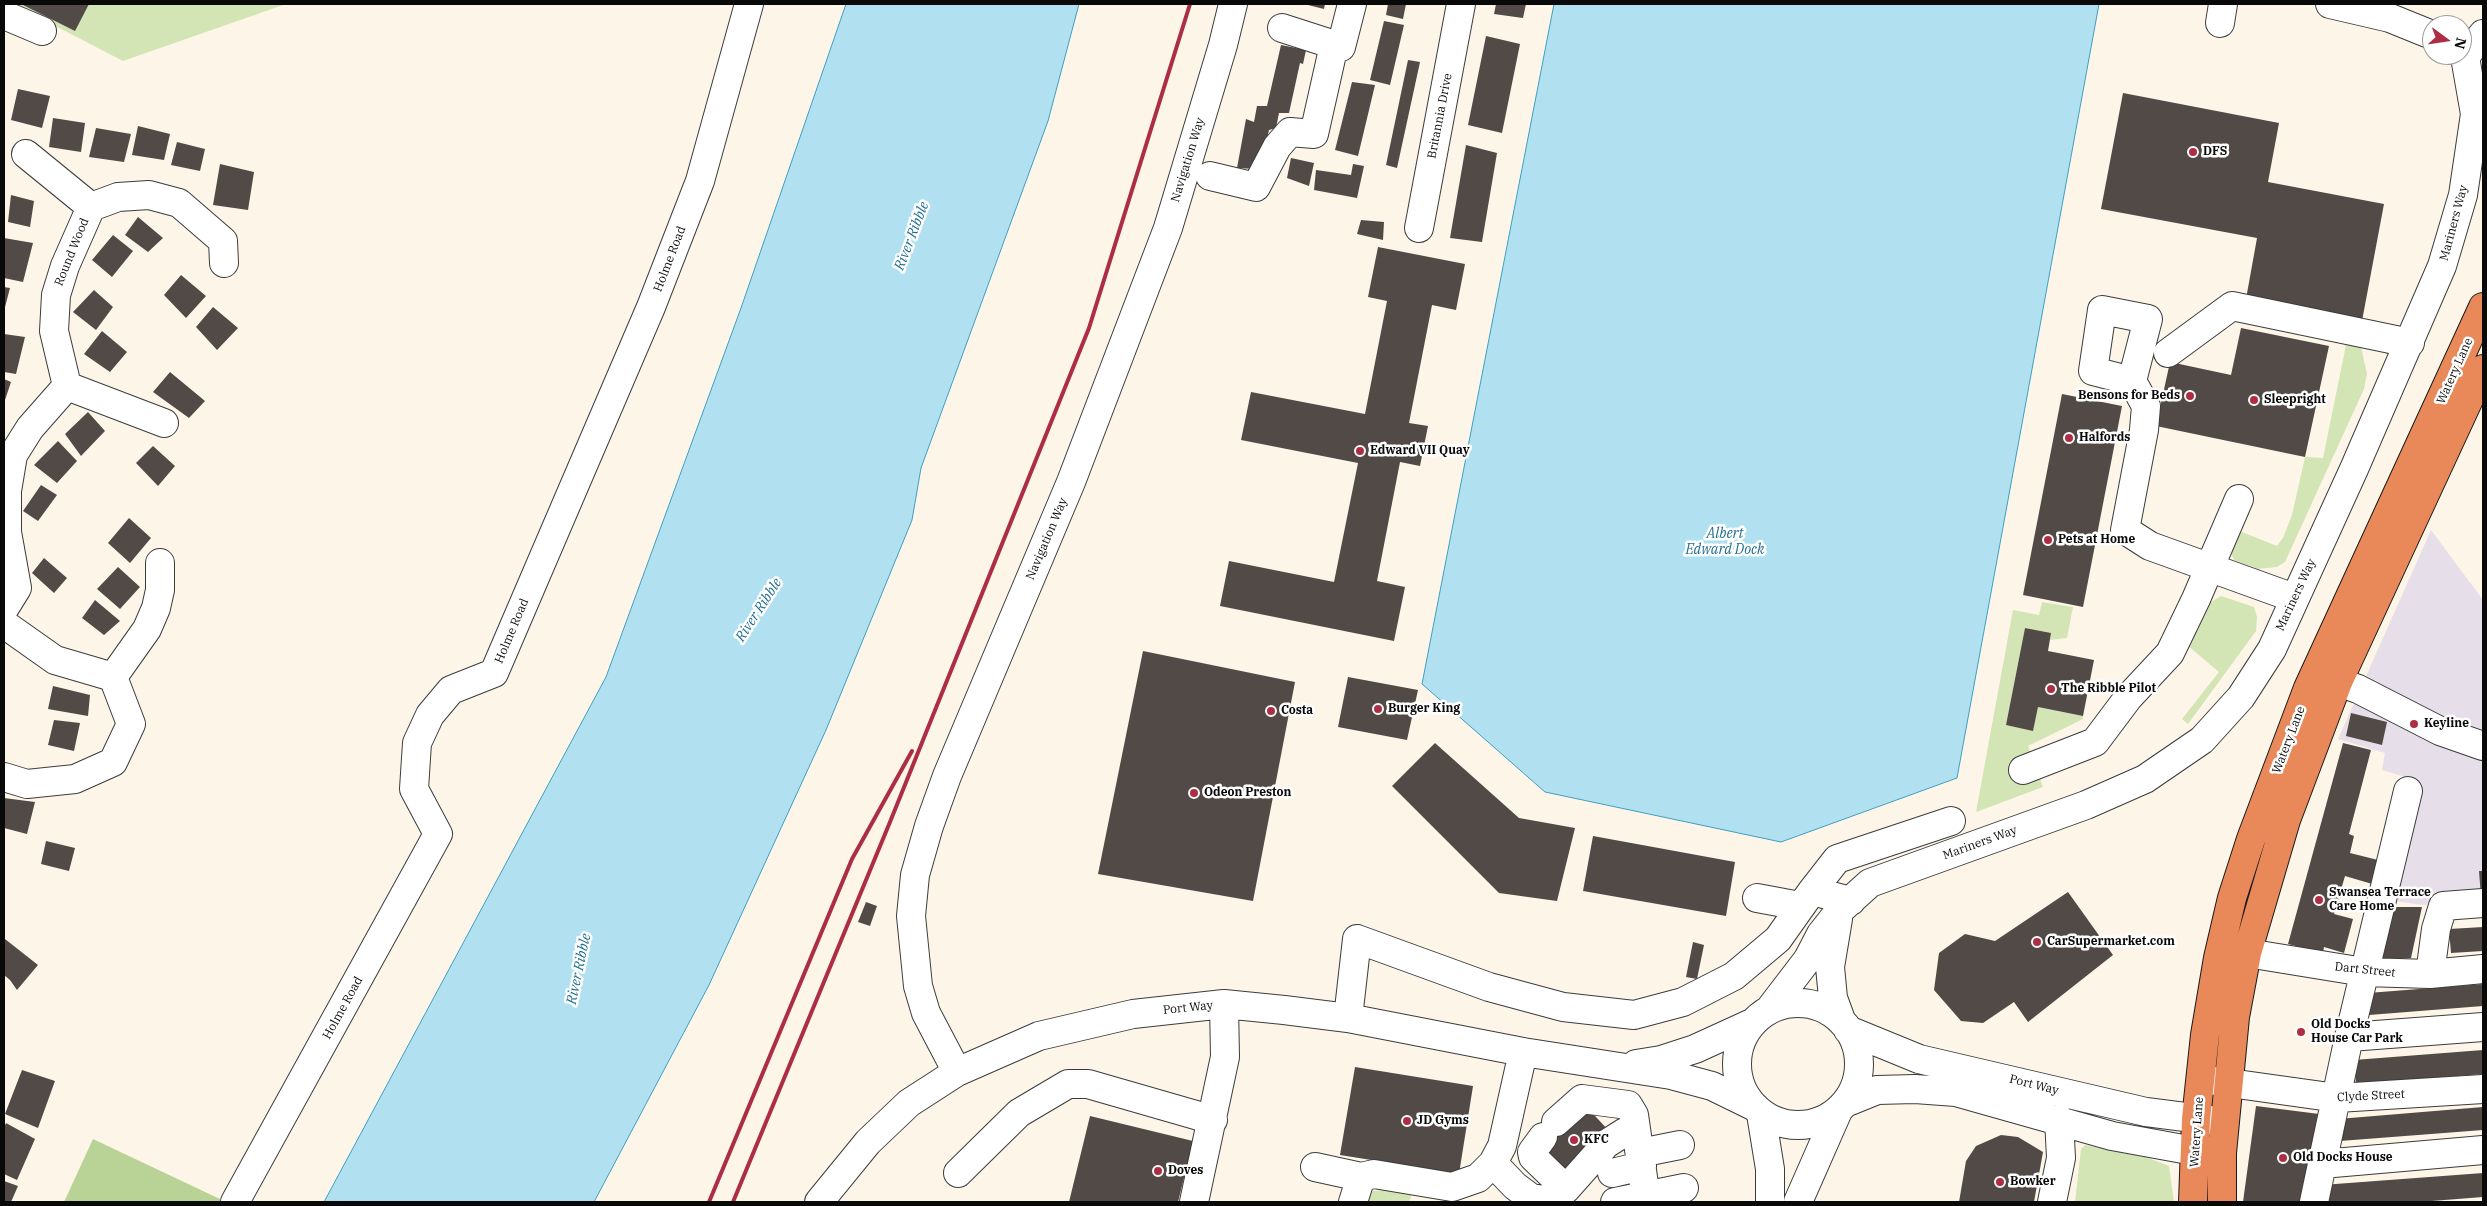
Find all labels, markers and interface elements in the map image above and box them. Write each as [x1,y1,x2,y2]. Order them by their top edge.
north arrow [2422,15,2472,65]
text: N [2451,36,2471,51]
street label: Britannia Drive [1425,72,1455,160]
street label: Navigation Way [1168,116,1208,204]
place label: DFS [2203,145,2227,159]
marker: DFS [2187,146,2199,158]
street label: Mariners Way [2437,184,2471,262]
water label: River Ribble [891,199,933,273]
street label: Round Wood [52,216,92,288]
street label: Holme Road [651,224,689,294]
street label: Watery Lane [2434,336,2476,406]
place label: Bensons for Beds [2078,389,2180,403]
marker: Bensons for Beds [2184,390,2196,402]
place label: Sleepright [2264,393,2326,407]
marker: Sleepright [2248,394,2260,406]
place label: Halfords [2079,431,2130,445]
marker: Halfords [2063,432,2075,444]
place label: Edward VII Quay [1370,444,1469,458]
marker: Edward VII Quay [1354,445,1366,457]
street label: Navigation Way [1023,496,1071,582]
water label: Albert Edward Dock [1686,526,1764,558]
place label: Pets at Home [2058,533,2135,547]
marker: Pets at Home [2042,534,2054,546]
street label: Mariners Way [2273,557,2319,633]
water label: River Ribble [732,575,786,645]
street label: Holme Road [492,596,532,666]
place label: The Ribble Pilot [2061,682,2156,696]
marker: The Ribble Pilot [2045,683,2057,695]
place label: Burger King [1388,702,1460,716]
marker: Burger King [1372,703,1384,715]
place label: Costa [1281,704,1313,718]
street label: Watery Lane [2270,704,2308,776]
marker: Costa [1265,705,1277,717]
place label: Keyline [2424,717,2469,731]
marker: Keyline [2408,718,2420,730]
place label: Odeon Preston [1204,786,1291,800]
marker: Odeon Preston [1188,787,1200,799]
street label: Mariners Way [1941,823,2019,863]
place label: Swansea Terrace Care Home [2329,886,2431,914]
marker: Swansea Terrace Care Home [2313,894,2325,906]
water label: River Ribble [563,932,595,1006]
place label: CarSupermarket.com [2047,935,2175,949]
marker: CarSupermarket.com [2031,936,2043,948]
street label: Dart Street [2334,960,2396,980]
street label: Holme Road [320,974,366,1042]
street label: Port Way [1162,998,1214,1018]
place label: Old Docks House Car Park [2311,1018,2403,1046]
marker: Old Docks House Car Park [2295,1026,2307,1038]
street label: Port Way [2008,1072,2060,1098]
street label: Clyde Street [2337,1087,2405,1105]
street label: Watery Lane [2187,1096,2207,1168]
place label: JD Gyms [1417,1114,1469,1128]
marker: JD Gyms [1401,1115,1413,1127]
place label: KFC [1584,1133,1609,1147]
marker: KFC [1568,1134,1580,1146]
place label: Old Docks House [2293,1151,2393,1165]
marker: Old Docks House [2277,1152,2289,1164]
place label: Doves [1168,1164,1203,1178]
marker: Doves [1152,1165,1164,1177]
place label: Bowker [2010,1175,2056,1189]
marker: Bowker [1994,1176,2006,1188]

